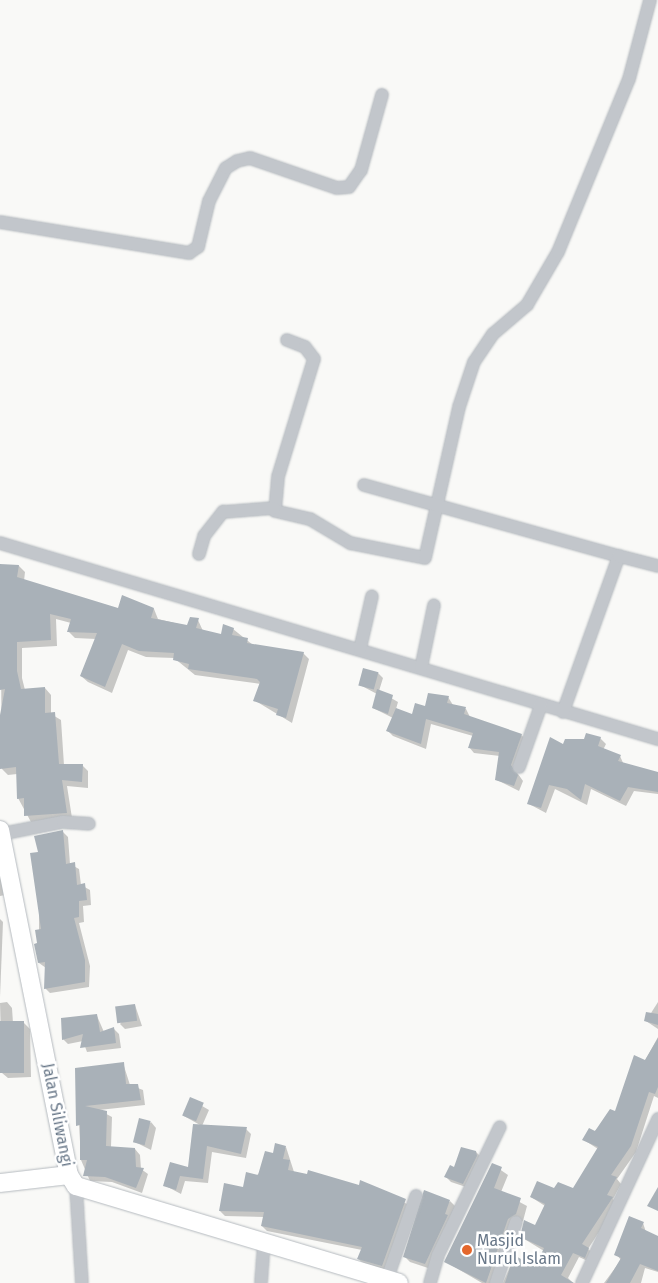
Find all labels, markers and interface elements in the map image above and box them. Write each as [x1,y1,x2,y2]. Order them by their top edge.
street label: Jalan Siliwangi [38,1062,76,1168]
place label: Masjid Nurul Islam [477,1231,561,1269]
marker: Masjid Nurul Islam [461,1244,473,1256]

